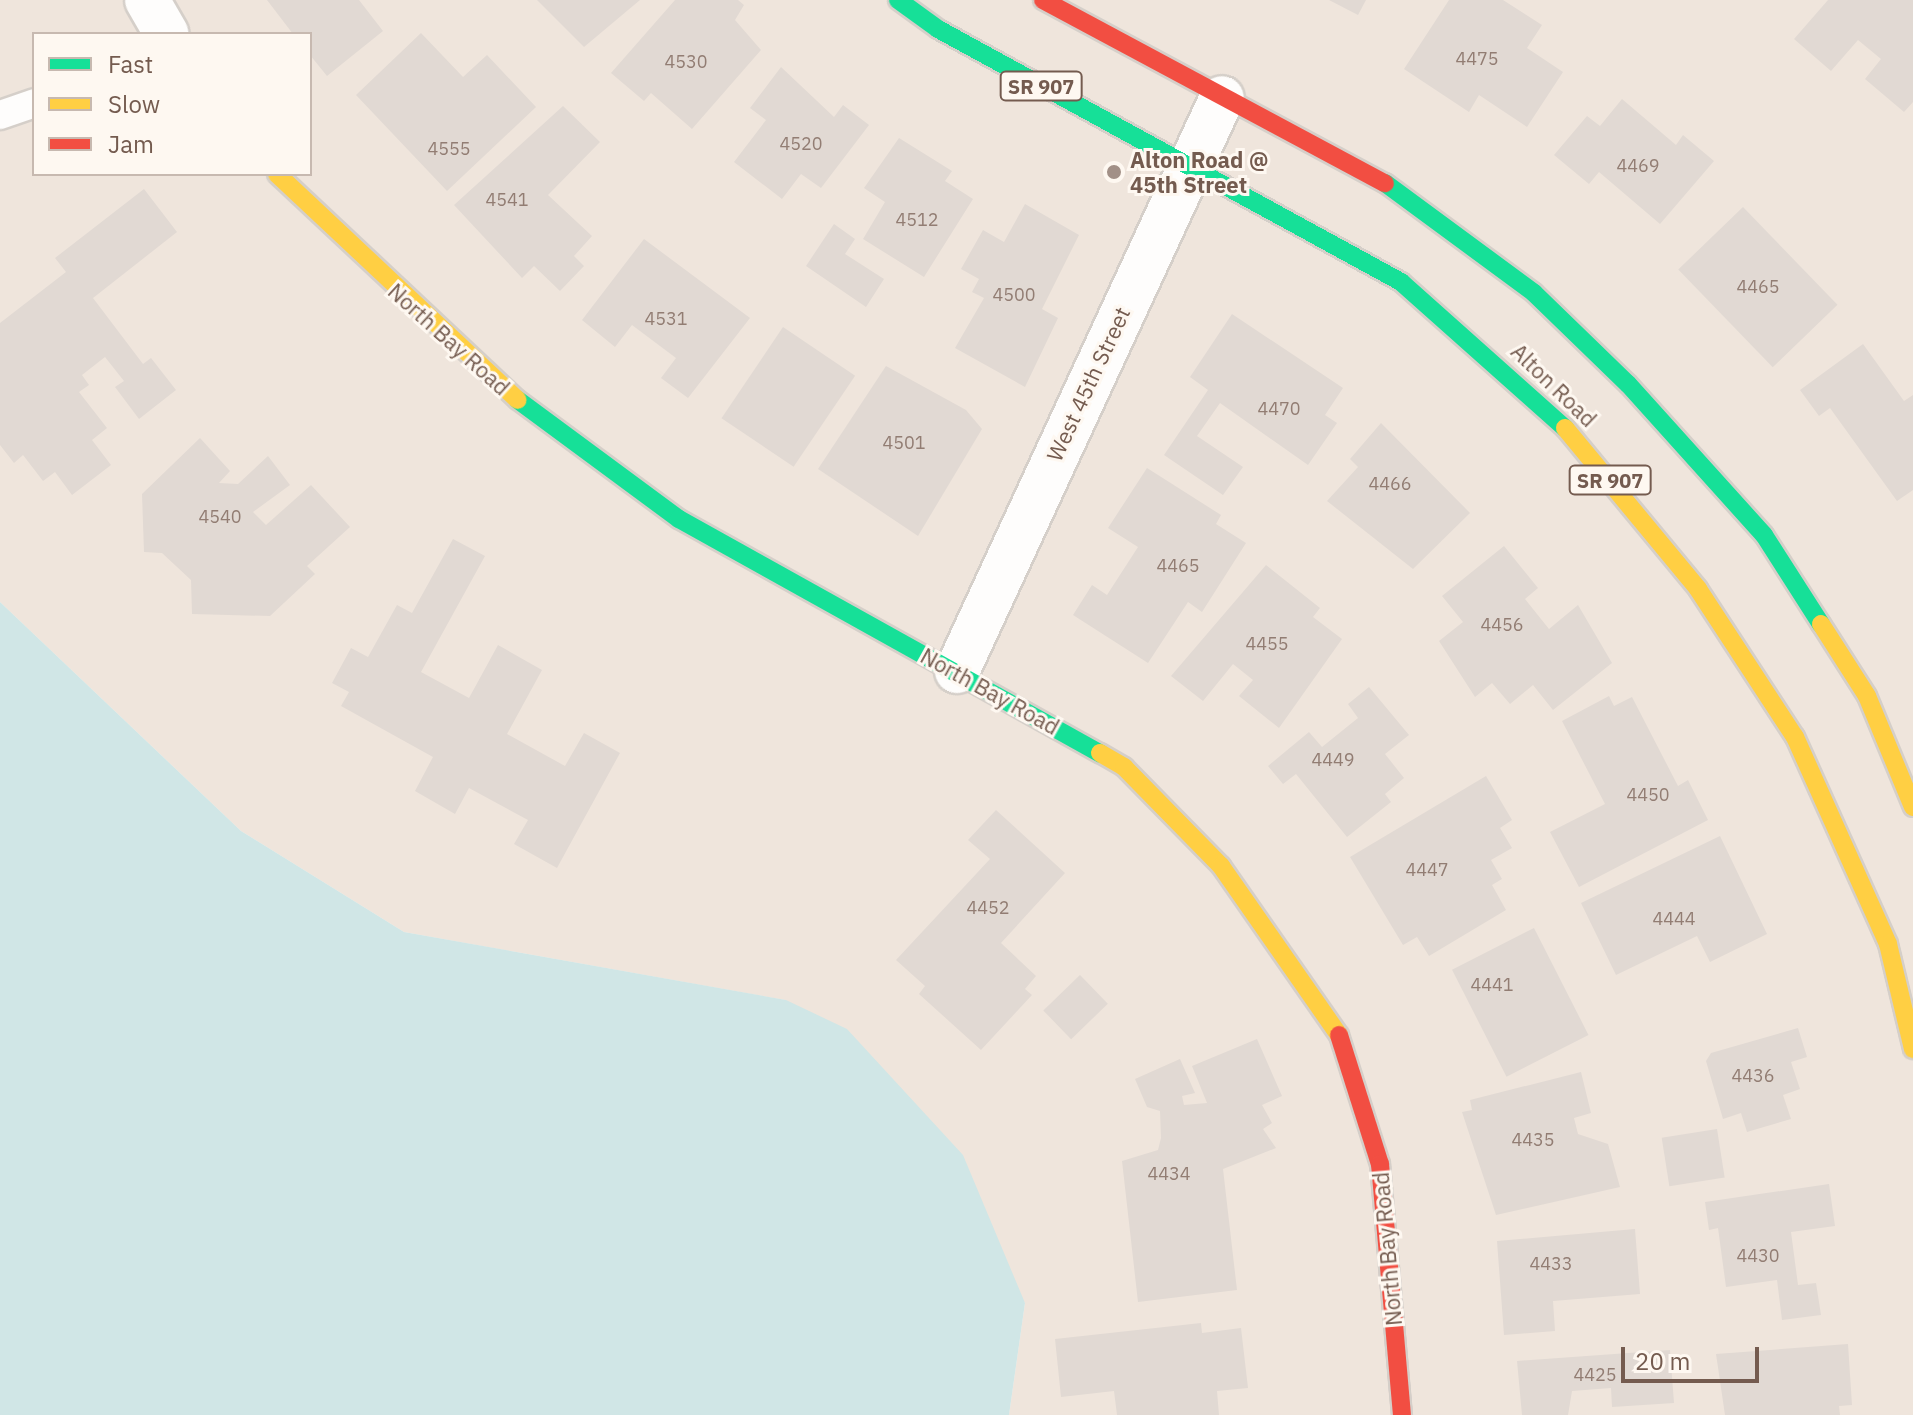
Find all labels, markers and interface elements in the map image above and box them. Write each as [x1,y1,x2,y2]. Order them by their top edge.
legend [32,32,312,176]
text: Fast [108,48,153,80]
house number: 4475 [1455,48,1499,70]
house number: 4530 [664,51,708,73]
road number: SR 907 [999,70,1083,102]
text: Slow [108,88,160,120]
text: Jam [108,128,154,160]
house number: 4520 [779,133,823,155]
house number: 4555 [427,138,471,160]
place label: Alton Road @ 45th Street [1130,146,1269,198]
house number: 4469 [1616,155,1660,177]
marker: Alton Road @ 45th Street [1105,163,1123,181]
house number: 4541 [485,189,529,211]
house number: 4512 [895,209,939,231]
house number: 4465 [1736,276,1780,298]
street label: North Bay Road [383,278,515,400]
house number: 4500 [992,284,1036,306]
street label: West 45th Street [1041,303,1135,465]
house number: 4531 [644,308,688,330]
street label: Alton Road [1506,338,1602,432]
house number: 4470 [1257,398,1301,420]
house number: 4501 [882,432,926,454]
road number: SR 907 [1568,464,1652,496]
house number: 4466 [1368,473,1412,495]
house number: 4540 [198,506,242,528]
house number: 4465 [1156,555,1200,577]
house number: 4456 [1480,614,1524,636]
house number: 4455 [1245,633,1289,655]
street label: North Bay Road [916,642,1064,740]
house number: 4449 [1311,749,1355,771]
house number: 4450 [1626,784,1670,806]
house number: 4447 [1405,859,1449,881]
house number: 4452 [966,897,1010,919]
house number: 4444 [1652,908,1696,930]
house number: 4441 [1470,974,1514,996]
house number: 4436 [1731,1065,1775,1087]
house number: 4435 [1511,1129,1555,1151]
house number: 4434 [1147,1163,1191,1185]
street label: North Bay Road [1367,1171,1407,1327]
house number: 4430 [1736,1245,1780,1267]
house number: 4433 [1529,1253,1573,1275]
scale bar [1625,1331,1763,1381]
text: 20 m [1635,1345,1690,1377]
house number: 4425 [1573,1364,1617,1386]

